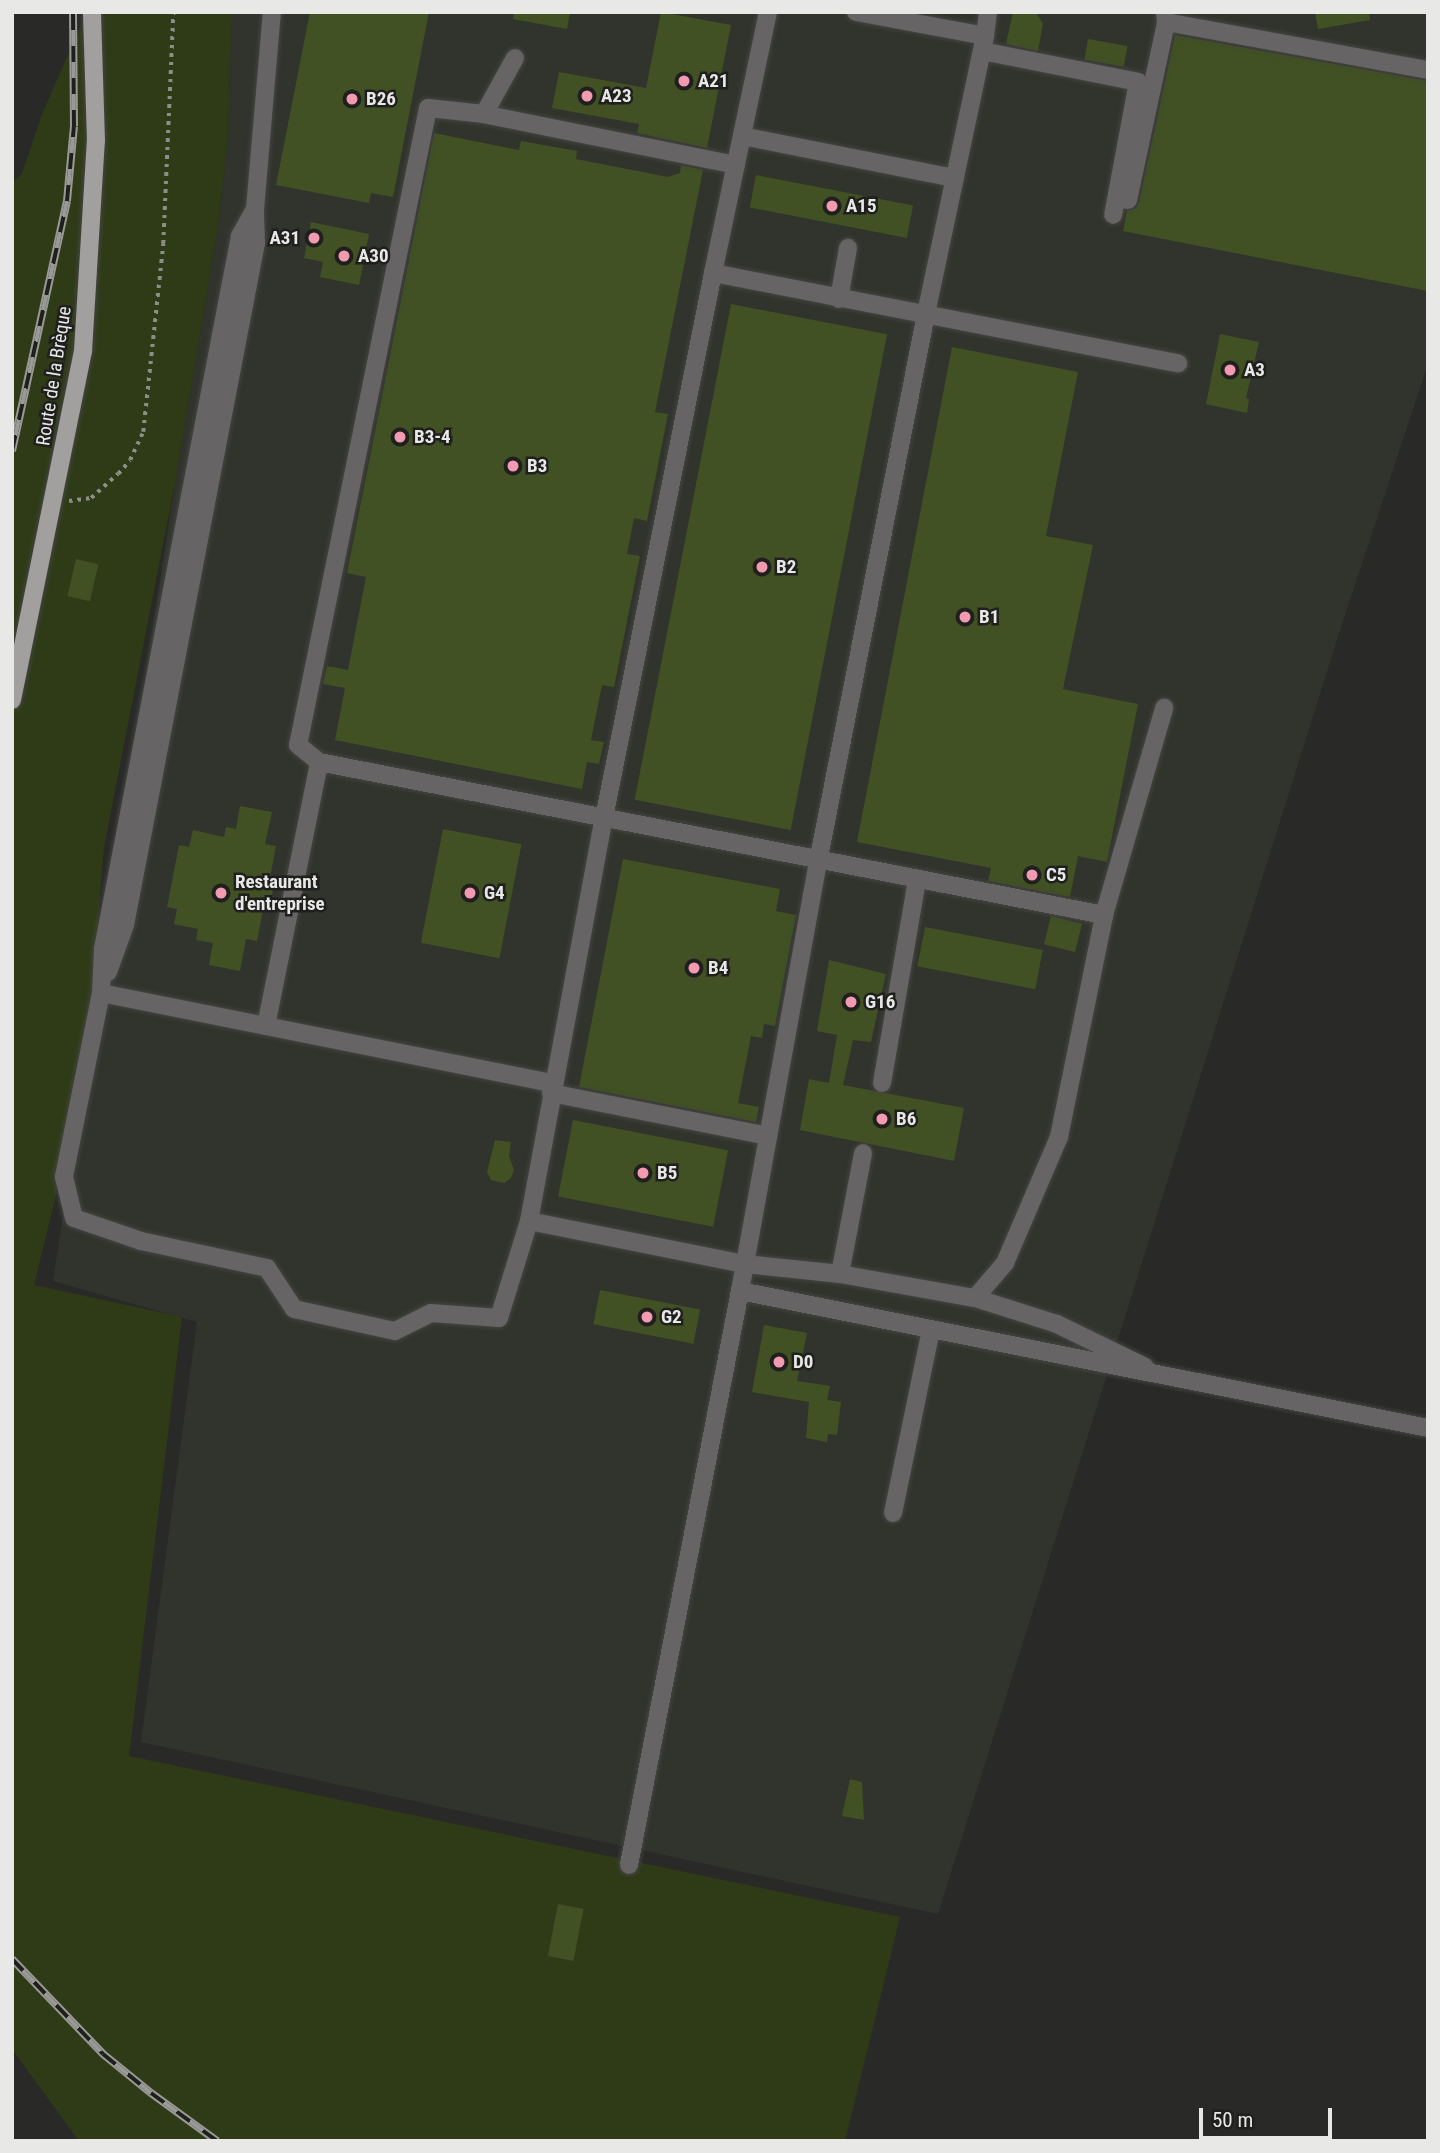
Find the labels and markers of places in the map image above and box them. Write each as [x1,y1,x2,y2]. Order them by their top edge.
place label: A21 [698,70,729,92]
marker: A21 [676,73,692,89]
place label: A23 [601,85,632,107]
place label: B26 [366,88,396,110]
marker: A23 [579,88,595,104]
marker: B26 [344,91,360,107]
place label: A15 [846,195,877,217]
marker: A15 [824,198,840,214]
place label: A31 [269,227,300,249]
marker: A31 [306,230,322,246]
place label: A30 [358,245,389,267]
marker: A30 [336,248,352,264]
place label: A3 [1244,359,1265,381]
marker: A3 [1222,362,1238,378]
place label: B3-4 [414,426,451,448]
marker: B3-4 [392,429,408,445]
place label: B3 [527,455,547,477]
marker: B3 [505,458,521,474]
place label: B2 [776,556,796,578]
marker: B2 [754,559,770,575]
place label: B1 [979,606,999,628]
marker: B1 [957,609,973,625]
place label: C5 [1046,864,1066,886]
marker: C5 [1024,867,1040,883]
place label: Restaurant d'entreprise [235,871,325,915]
place label: G4 [484,882,505,904]
marker: Restaurant d'entreprise [213,885,229,901]
marker: G4 [462,885,478,901]
place label: B4 [708,957,728,979]
marker: B4 [686,960,702,976]
place label: G16 [865,991,895,1013]
marker: G16 [843,994,859,1010]
place label: B6 [896,1108,916,1130]
marker: B6 [874,1111,890,1127]
place label: B5 [657,1162,677,1184]
marker: B5 [635,1165,651,1181]
place label: G2 [661,1306,682,1328]
marker: G2 [639,1309,655,1325]
place label: D0 [793,1351,813,1373]
marker: D0 [771,1354,787,1370]

